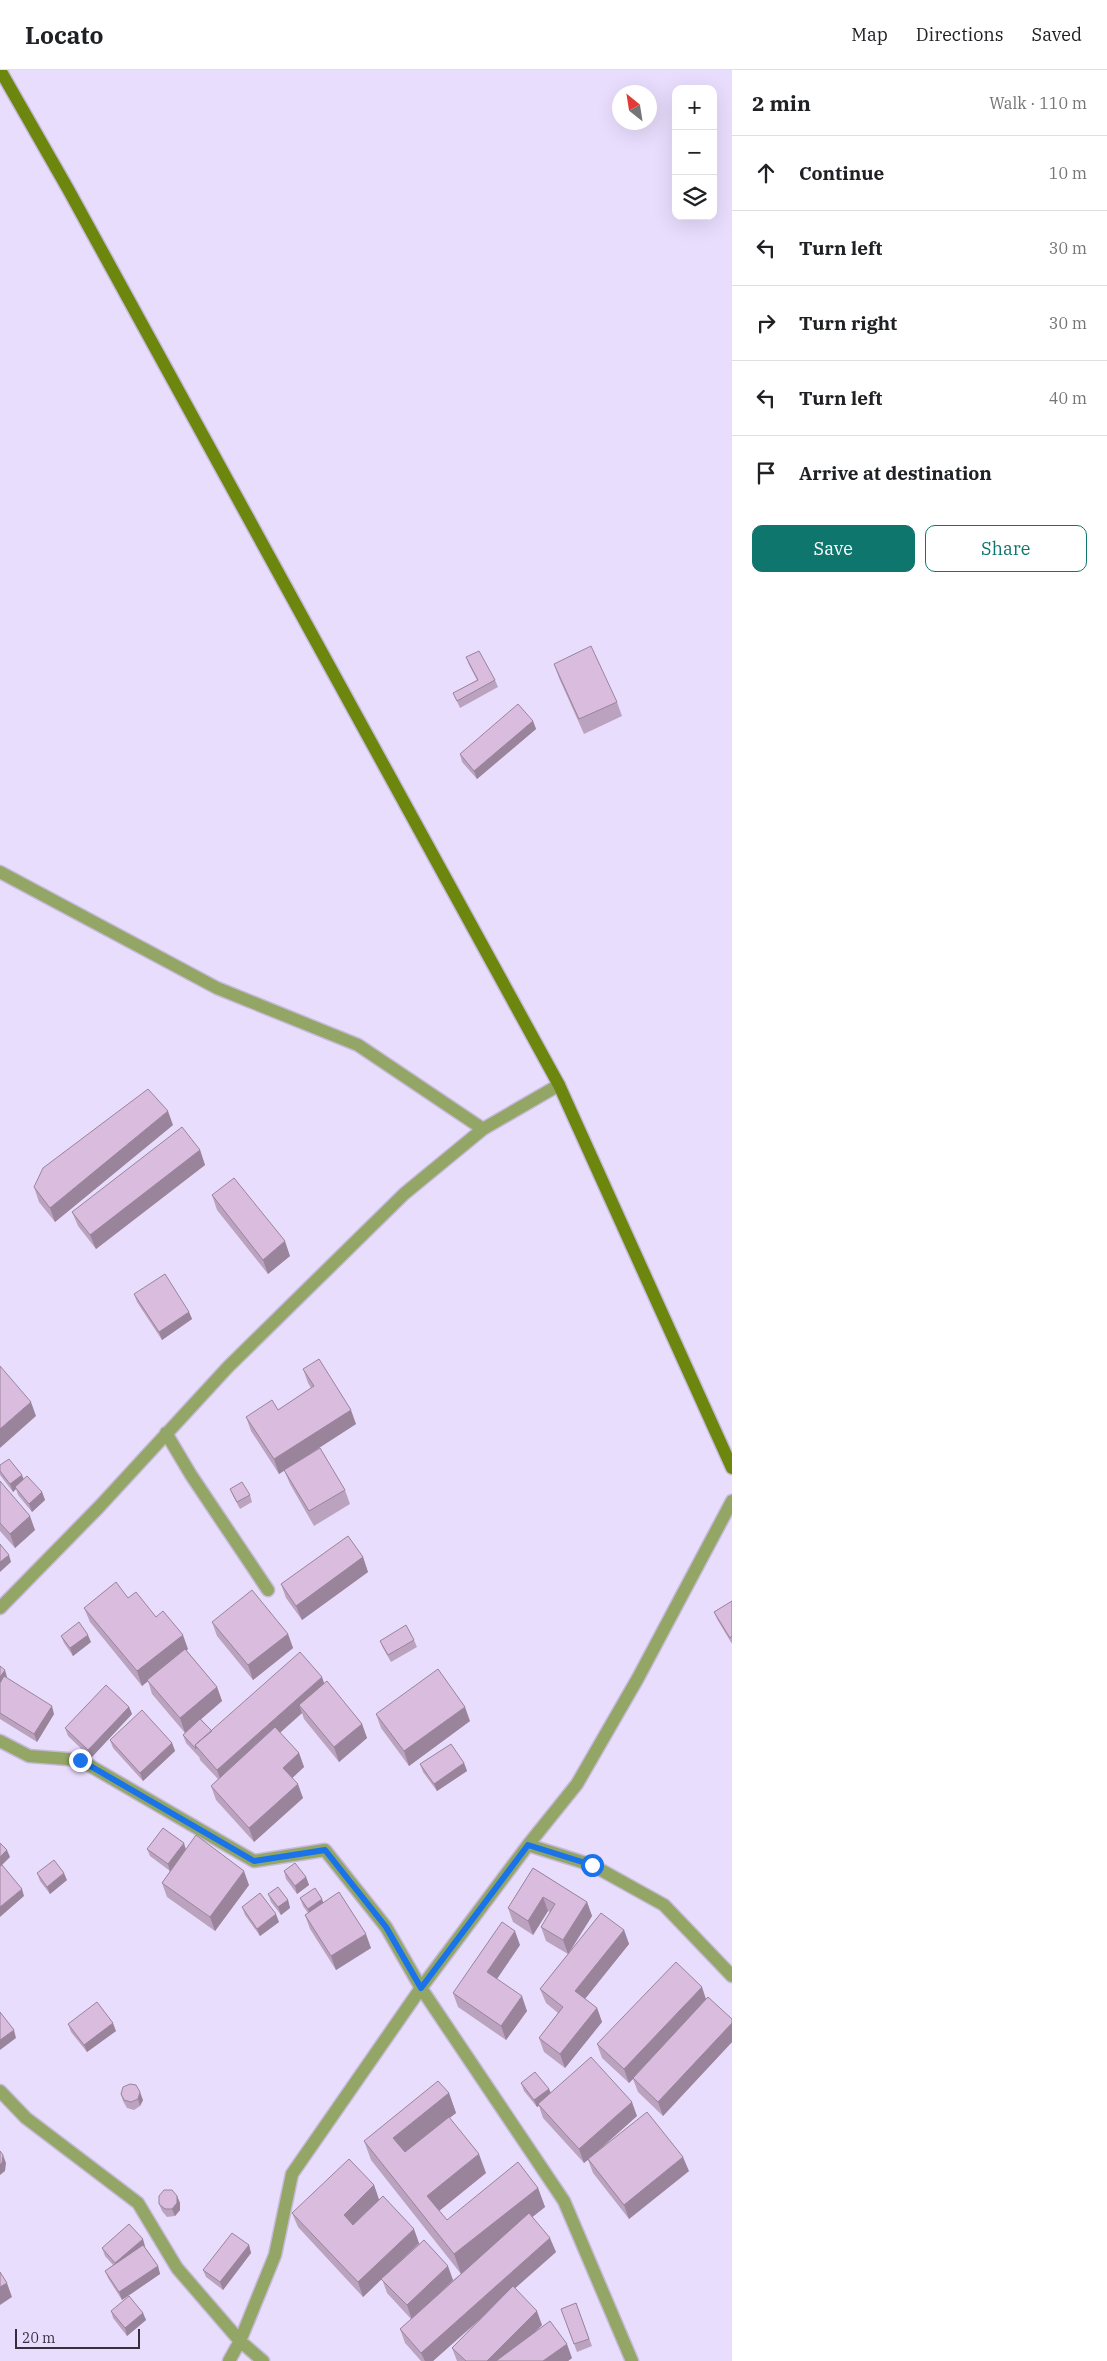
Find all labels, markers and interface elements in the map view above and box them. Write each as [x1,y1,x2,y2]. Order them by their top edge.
text: Locato [25,19,103,51]
text: Map [851,23,888,46]
text: Directions [916,23,1004,46]
text: Saved [1032,23,1082,46]
north arrow [612,85,657,130]
map controls [672,85,717,220]
button: + [672,85,717,130]
text: 2 min [752,89,811,117]
text: Walk · 110 m [989,93,1087,113]
button: − [672,130,717,175]
icon: ahead [752,159,780,187]
text: Continue [799,161,884,185]
text: 10 m [1049,163,1087,183]
button: layers [672,175,717,220]
icon: left [752,234,780,262]
text: Turn left [799,236,882,260]
text: 30 m [1049,238,1087,258]
icon: right [752,309,780,337]
text: Turn right [799,311,897,335]
text: 30 m [1049,313,1087,333]
icon: left [752,384,780,412]
text: Turn left [799,386,882,410]
text: 40 m [1049,388,1087,408]
icon: arrive [752,459,780,487]
text: Arrive at destination [799,461,992,485]
button: Save [752,525,915,572]
button: Share [925,525,1087,572]
route end [69,1749,92,1772]
route start [581,1854,604,1877]
scale bar [15,2326,140,2349]
text: 20 m [22,2329,55,2347]

